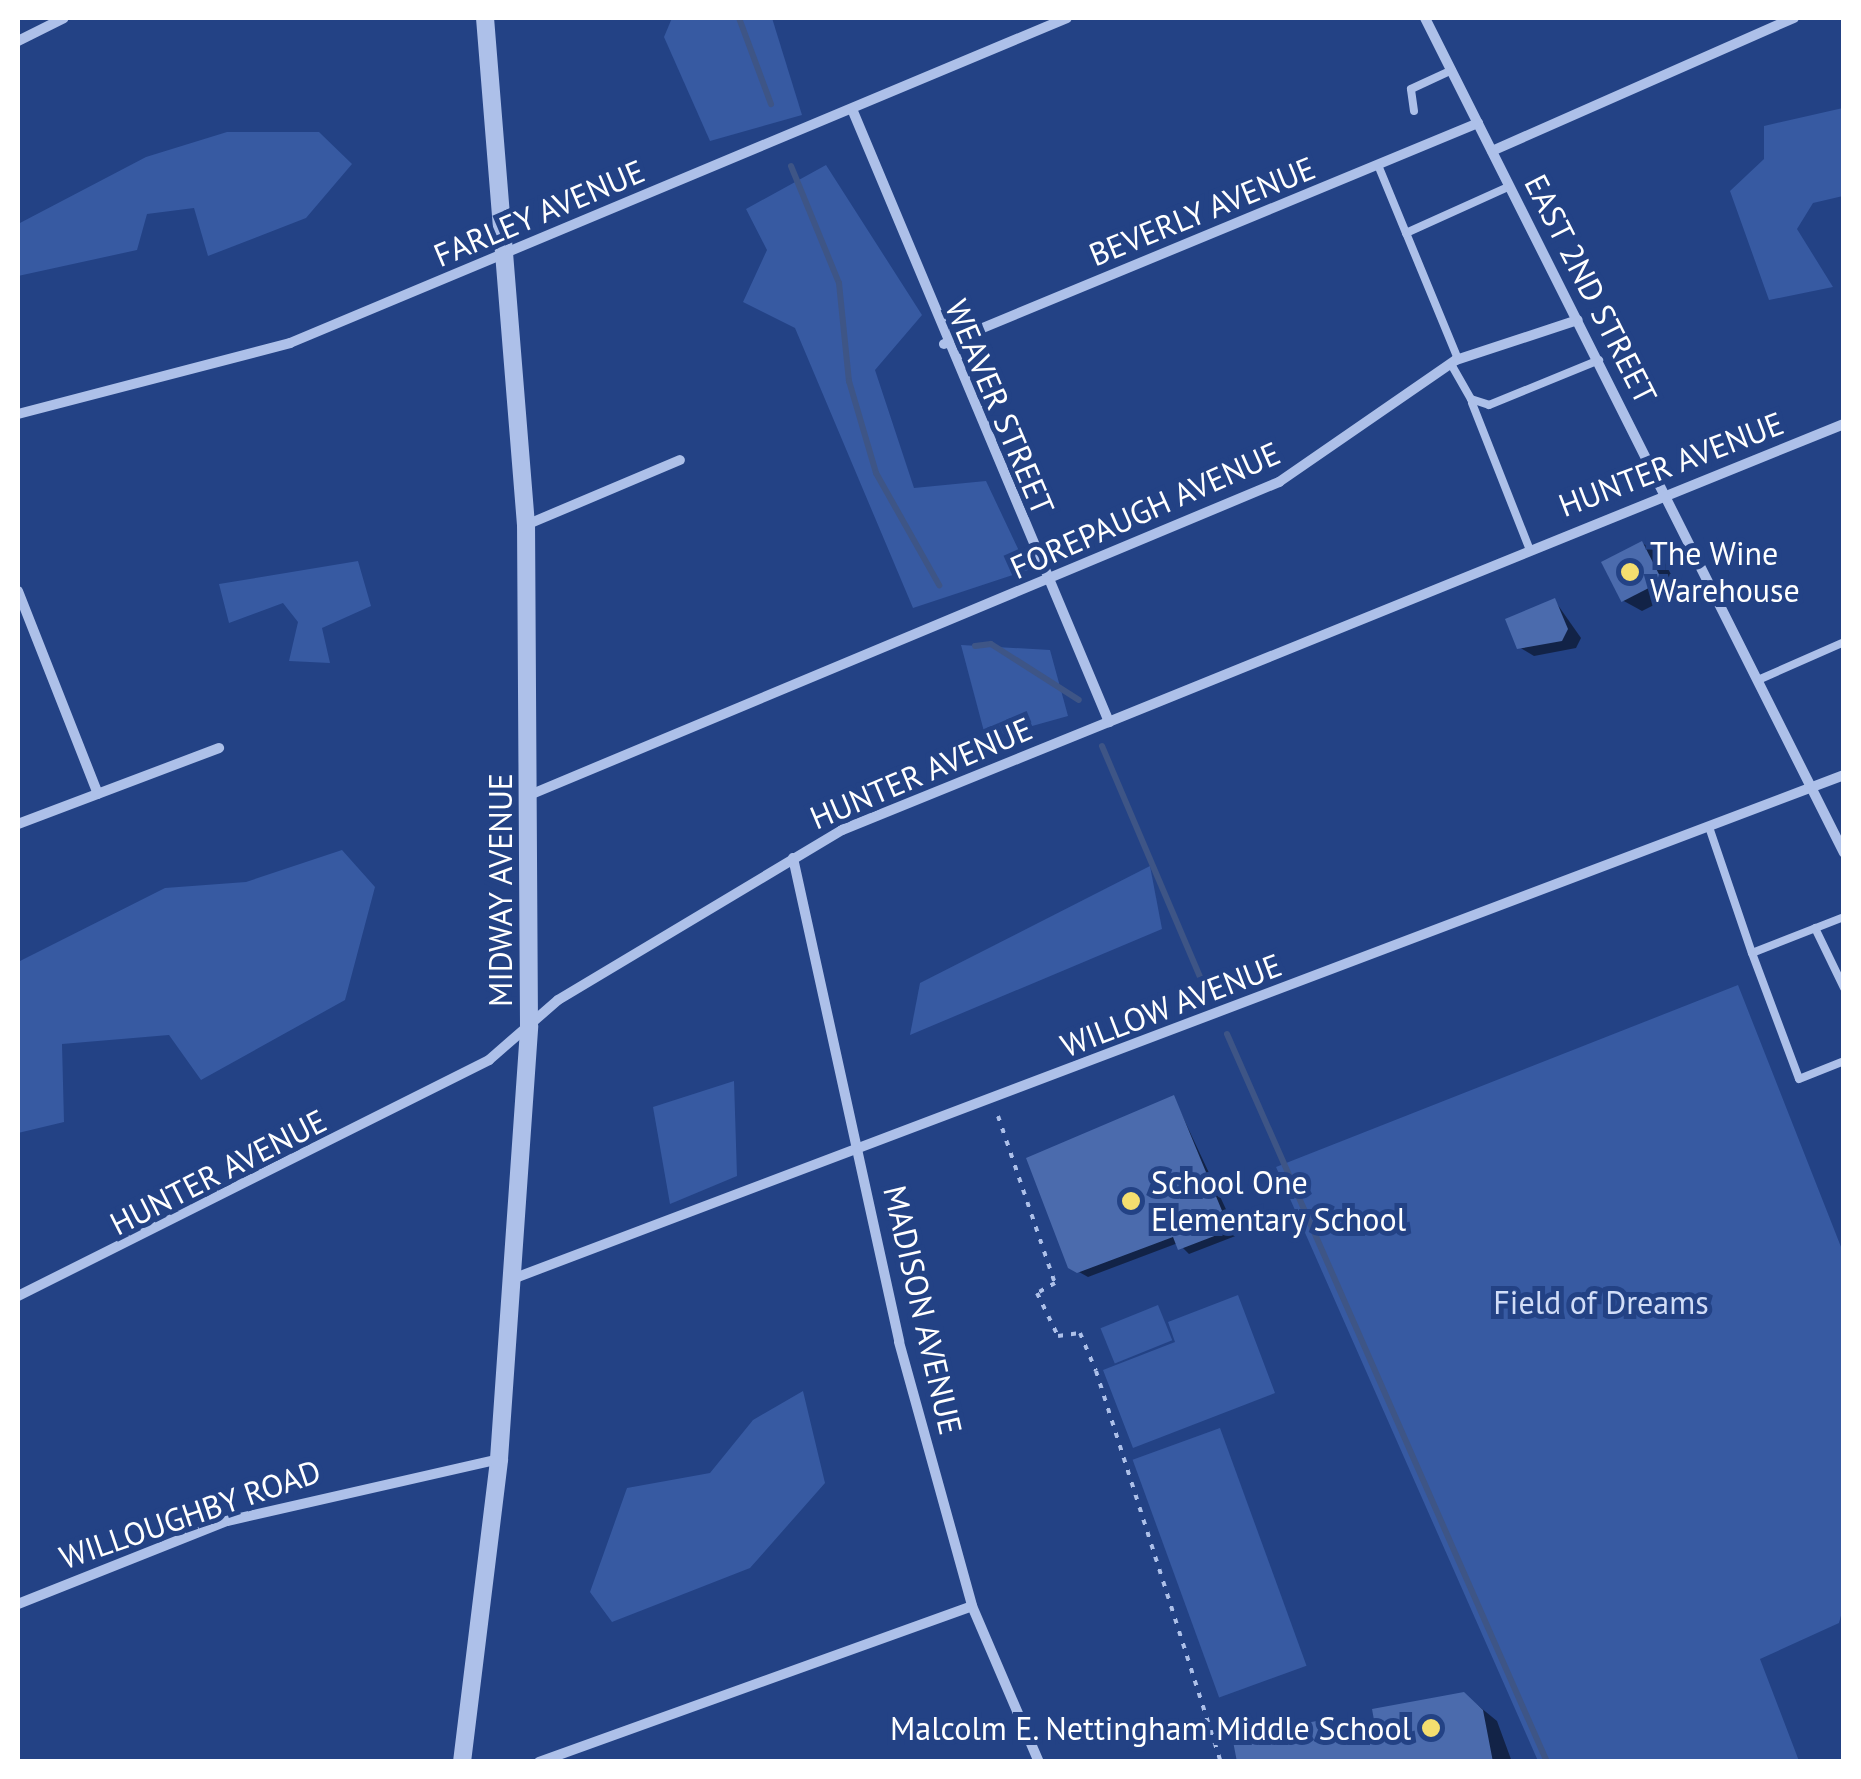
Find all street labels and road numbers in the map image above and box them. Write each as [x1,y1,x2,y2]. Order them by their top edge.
street label: BEVERLY AVENUE [1083,148,1321,274]
street label: FARLEY AVENUE [427,151,651,275]
street label: EAST 2ND STREET [1516,167,1666,411]
street label: WEAVER STREET [937,294,1063,520]
street label: HUNTER AVENUE [1553,403,1789,525]
street label: FOREPAUGH AVENUE [1004,433,1286,587]
street label: HUNTER AVENUE [804,709,1038,837]
street label: MIDWAY AVENUE [481,772,519,1008]
street label: WILLOW AVENUE [1054,945,1288,1065]
street label: HUNTER AVENUE [103,1101,333,1243]
street label: MADISON AVENUE [876,1181,970,1439]
street label: WILLOUGHBY ROAD [54,1451,326,1577]

